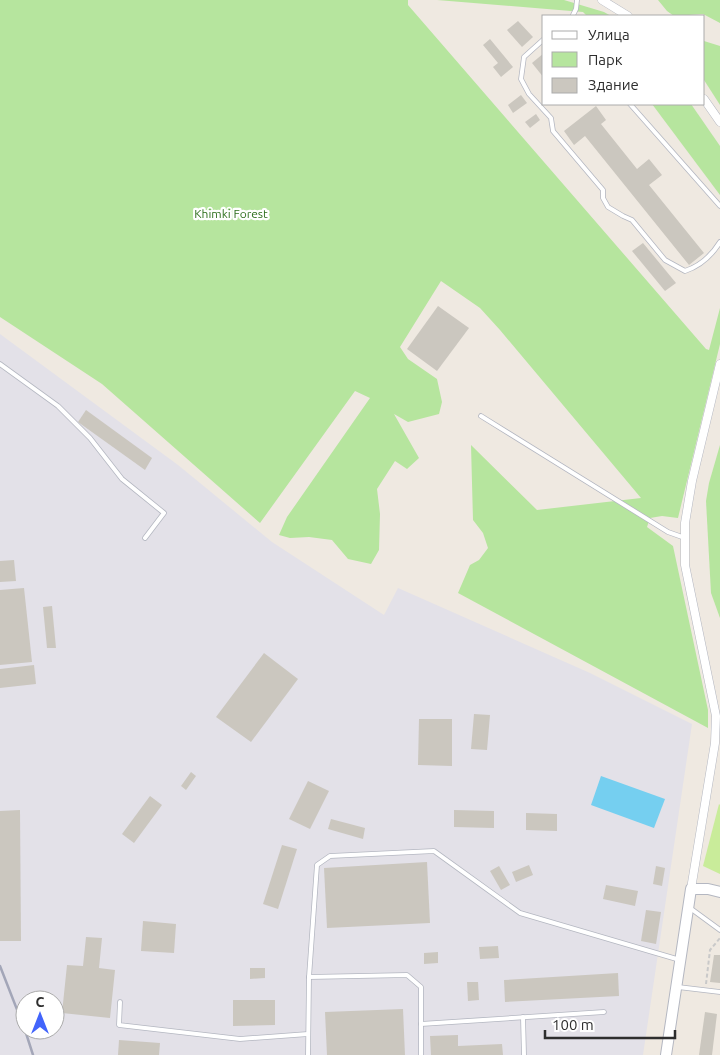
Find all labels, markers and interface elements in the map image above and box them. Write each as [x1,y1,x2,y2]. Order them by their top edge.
legend [542,15,705,105]
text: Улица [588,26,630,43]
text: Парк [588,51,623,68]
text: Здание [588,76,639,93]
park label: Khimki Forest [194,207,268,220]
north arrow [15,990,65,1040]
text: С [36,994,45,1010]
scale bar [545,1008,675,1040]
text: 100 m [552,1016,594,1033]

